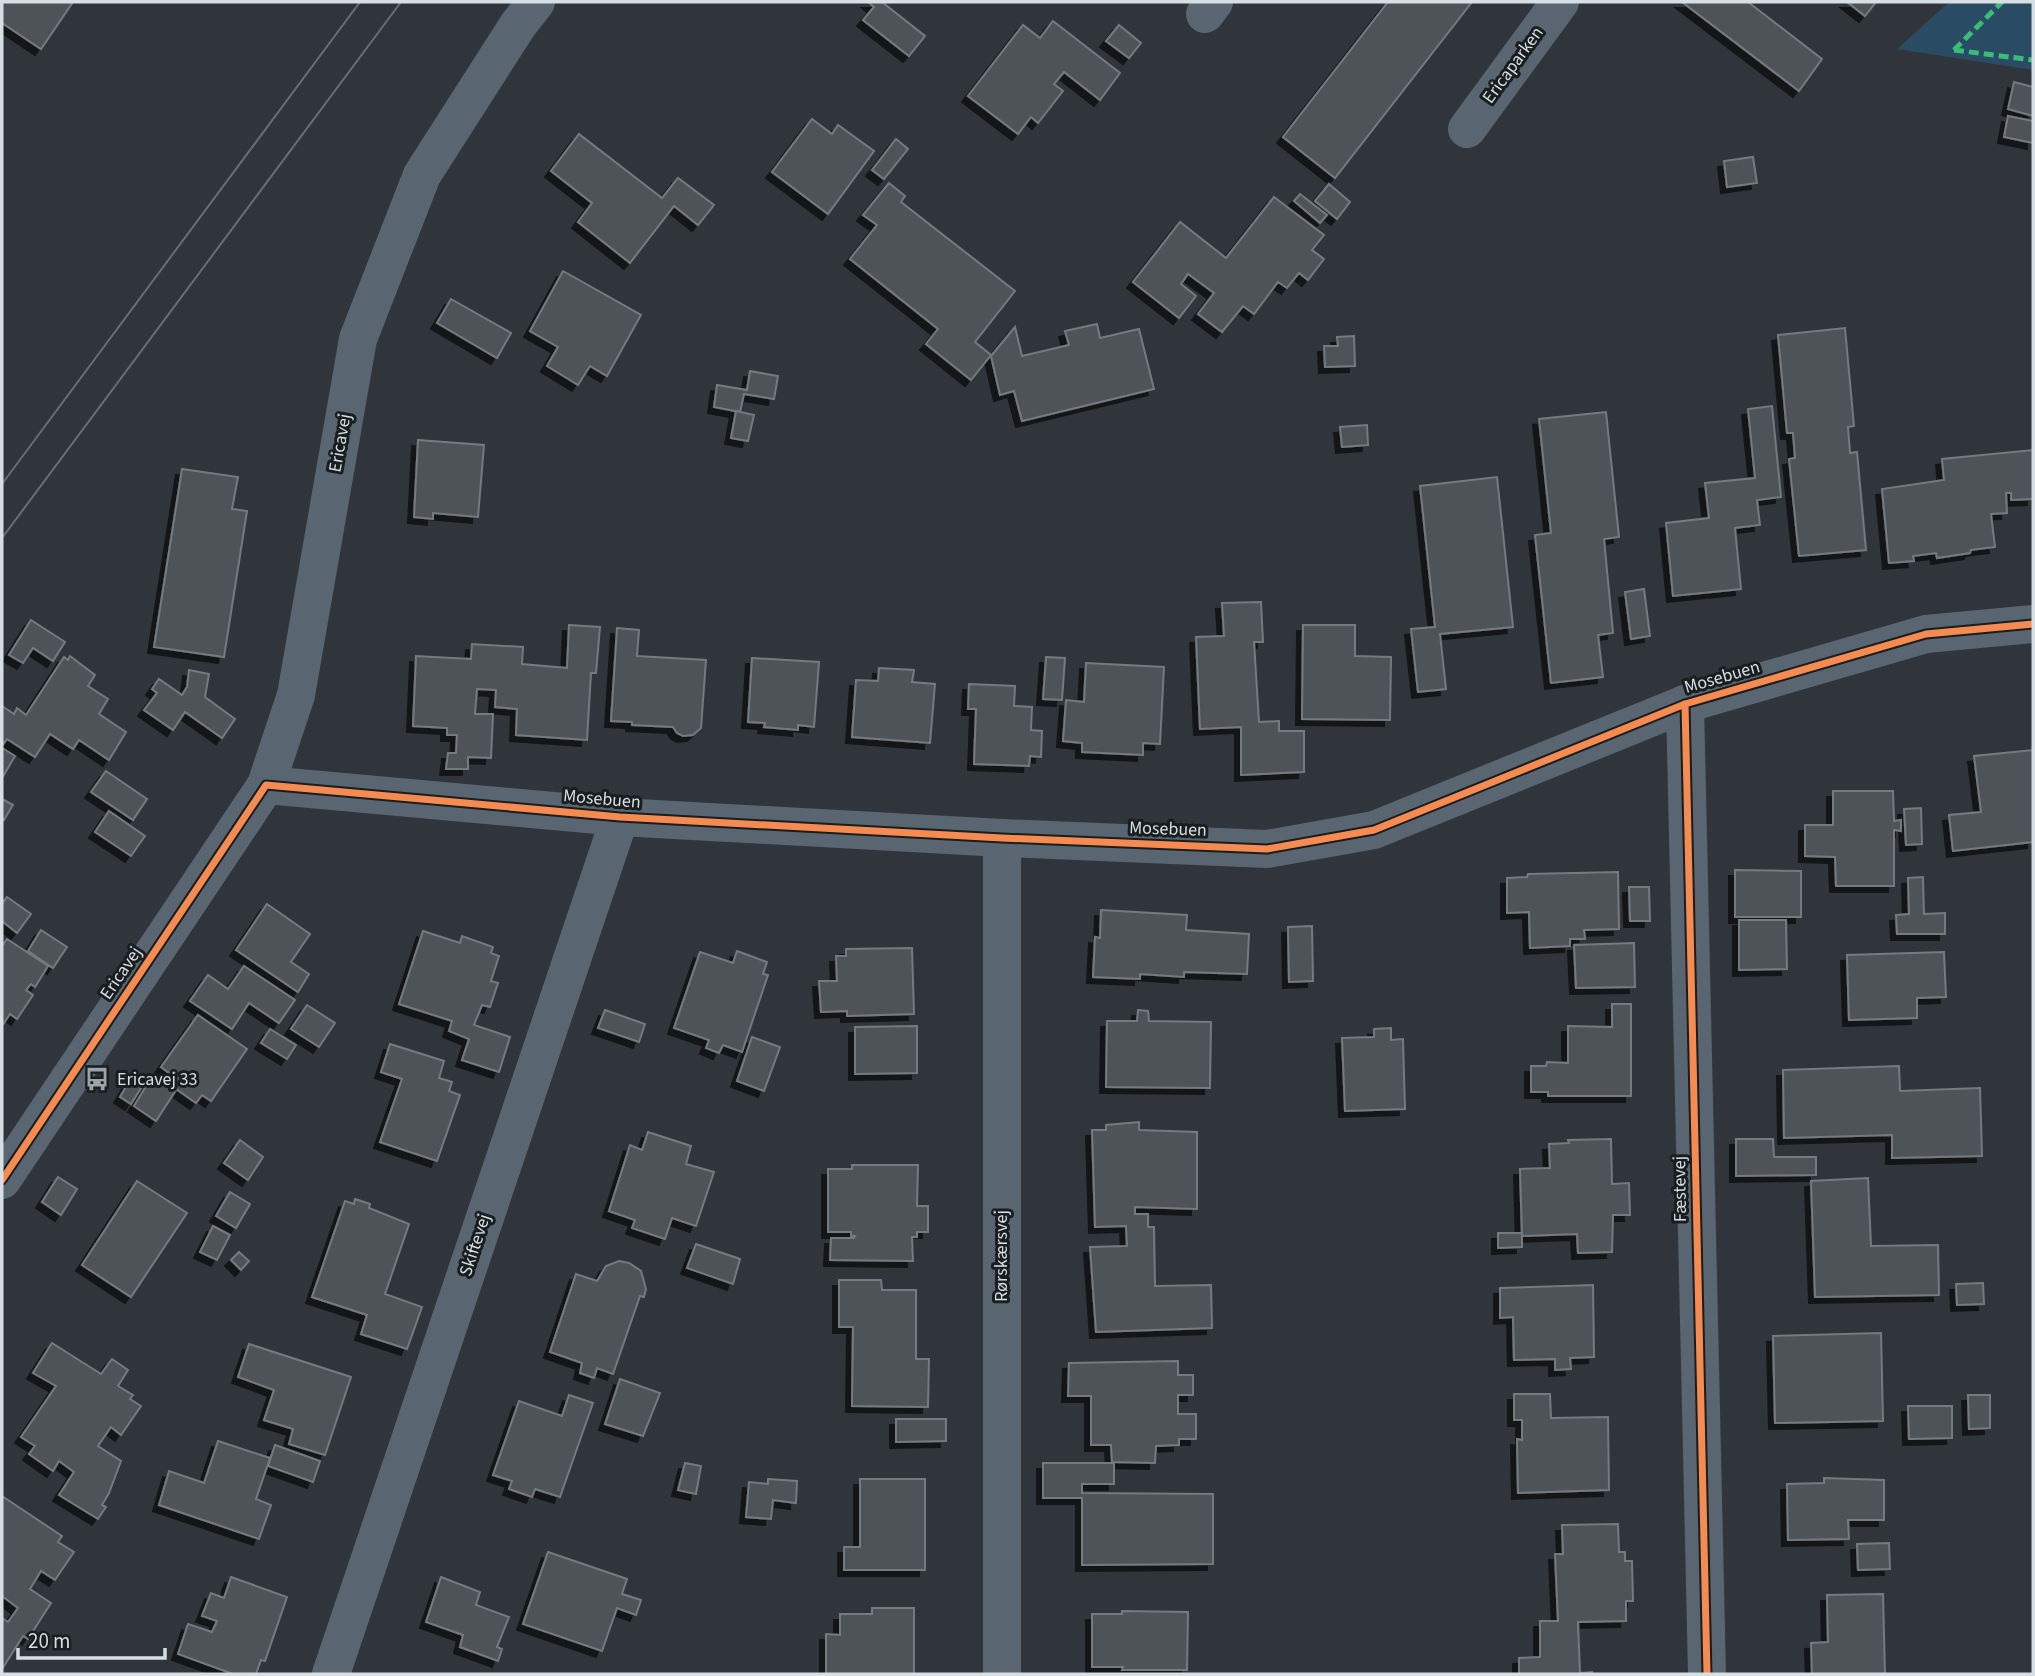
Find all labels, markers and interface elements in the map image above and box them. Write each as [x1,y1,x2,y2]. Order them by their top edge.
street label: Ericaparken [1477,21,1549,109]
street label: Ericavej [323,412,357,474]
street label: Mosebuen [1681,654,1763,700]
street label: Mosebuen [562,783,642,815]
street label: Mosebuen [1129,815,1207,843]
street label: Ericavej [94,942,148,1004]
bus stop icon: Ericavej 33 [83,1065,111,1093]
place label: Ericavej 33 [117,1067,198,1092]
street label: Fæstevej [1667,1156,1693,1222]
street label: Rørskærsvej [989,1210,1014,1302]
street label: Skiftevej [453,1211,497,1279]
scale bar [18,1616,164,1660]
text: 20 m [28,1626,70,1656]

